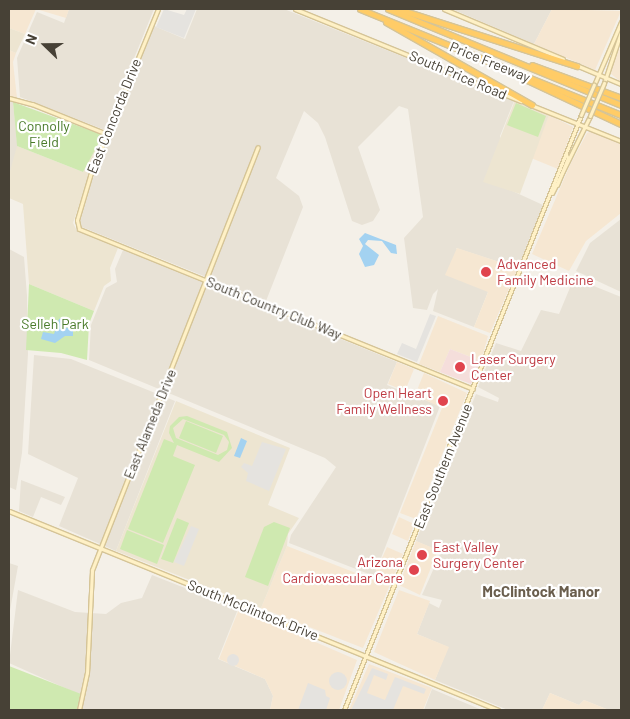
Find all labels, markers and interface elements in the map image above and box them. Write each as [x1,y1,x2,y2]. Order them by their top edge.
north arrow [20,20,70,70]
text: N [21,32,40,47]
street label: Price Freeway [447,38,533,86]
street label: South Price Road [407,47,509,103]
street label: East Concorda Drive [83,56,145,176]
park label: Connolly Field [18,118,70,150]
place label: Advanced Family Medicine [497,256,594,288]
marker: Advanced Family Medicine [479,265,493,279]
street label: South Country Club Way [204,273,344,343]
park label: Selleh Park [21,316,89,332]
place label: Laser Surgery Center [471,351,556,384]
marker: Laser Surgery Center [453,360,467,374]
street label: East Alameda Drive [120,367,180,481]
place label: Open Heart Family Wellness [336,385,432,418]
marker: Open Heart Family Wellness [436,394,450,408]
street label: East Southern Avenue [410,401,476,531]
place label: East Valley Surgery Center [433,539,524,572]
marker: East Valley Surgery Center [415,548,429,562]
place label: Arizona Cardiovascular Care [282,554,403,586]
marker: Arizona Cardiovascular Care [407,563,421,577]
street label: South McClintock Drive [185,576,321,644]
district label: McClintock Manor [482,583,600,601]

